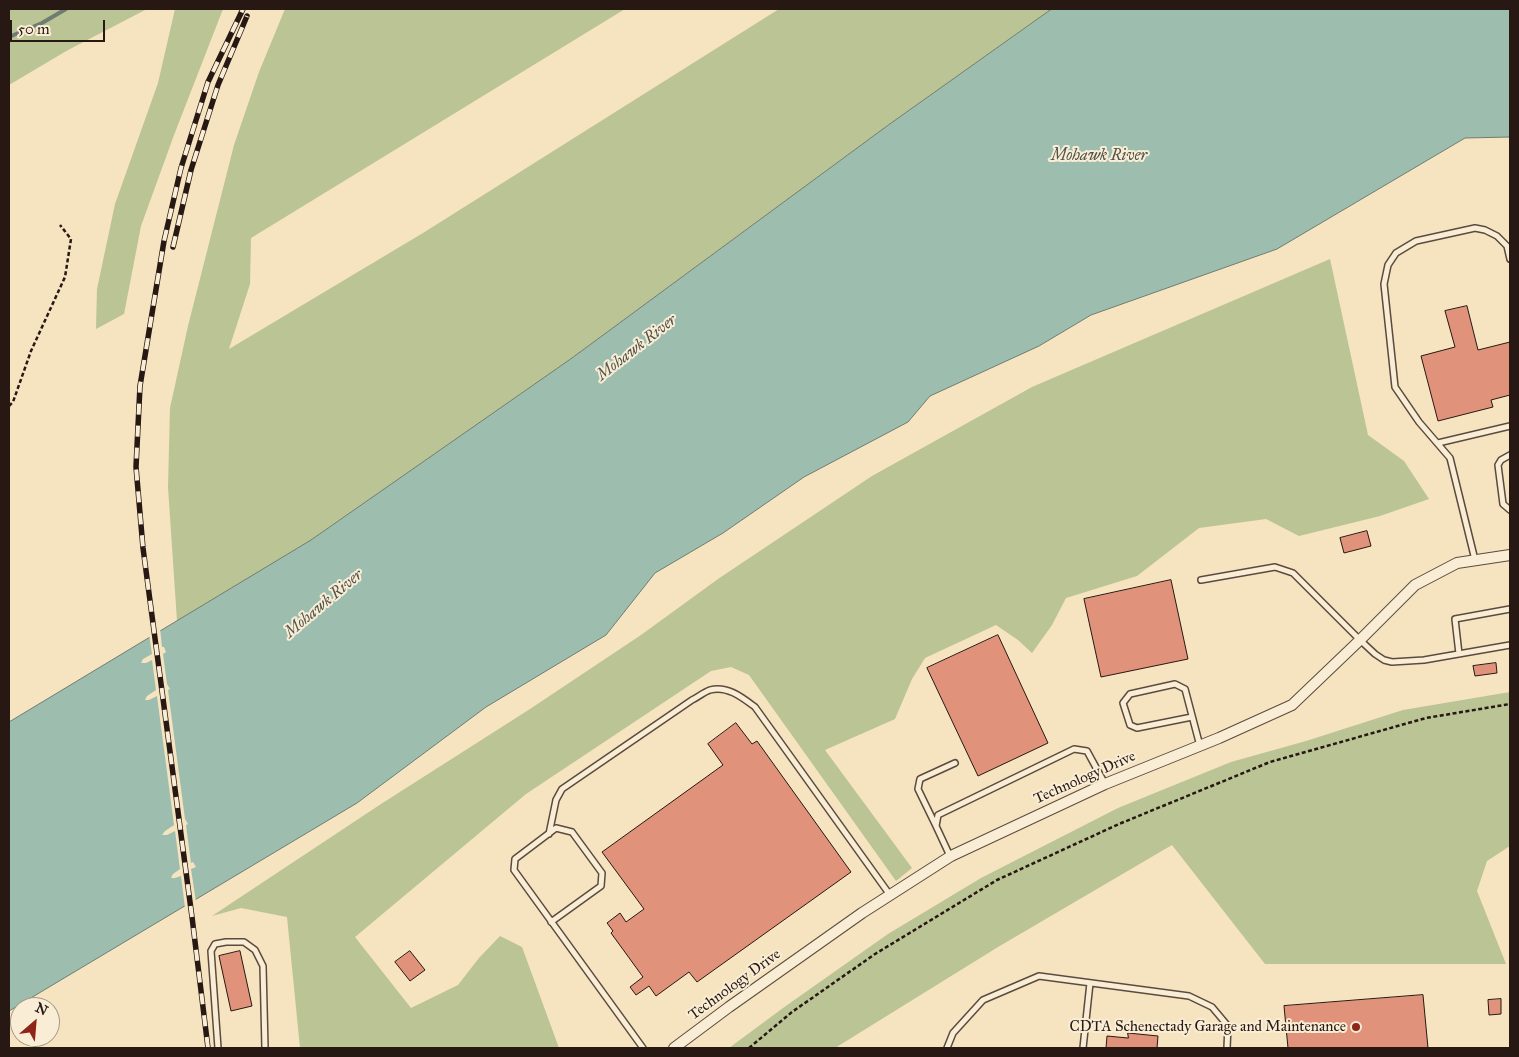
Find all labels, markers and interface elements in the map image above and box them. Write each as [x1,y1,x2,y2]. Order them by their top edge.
scale bar [12,10,108,42]
text: 50 m [18,20,50,38]
water label: Mohawk River [1051,146,1147,166]
water label: Mohawk River [593,311,681,385]
water label: Mohawk River [281,566,367,642]
street label: Technology Drive [1031,748,1139,808]
street label: Technology Drive [685,946,785,1024]
north arrow [10,997,60,1047]
text: N [32,999,51,1019]
place label: CDTA Schenectady Garage and Maintenance [1069,1018,1346,1036]
marker: CDTA Schenectady Garage and Maintenance [1350,1021,1362,1033]

